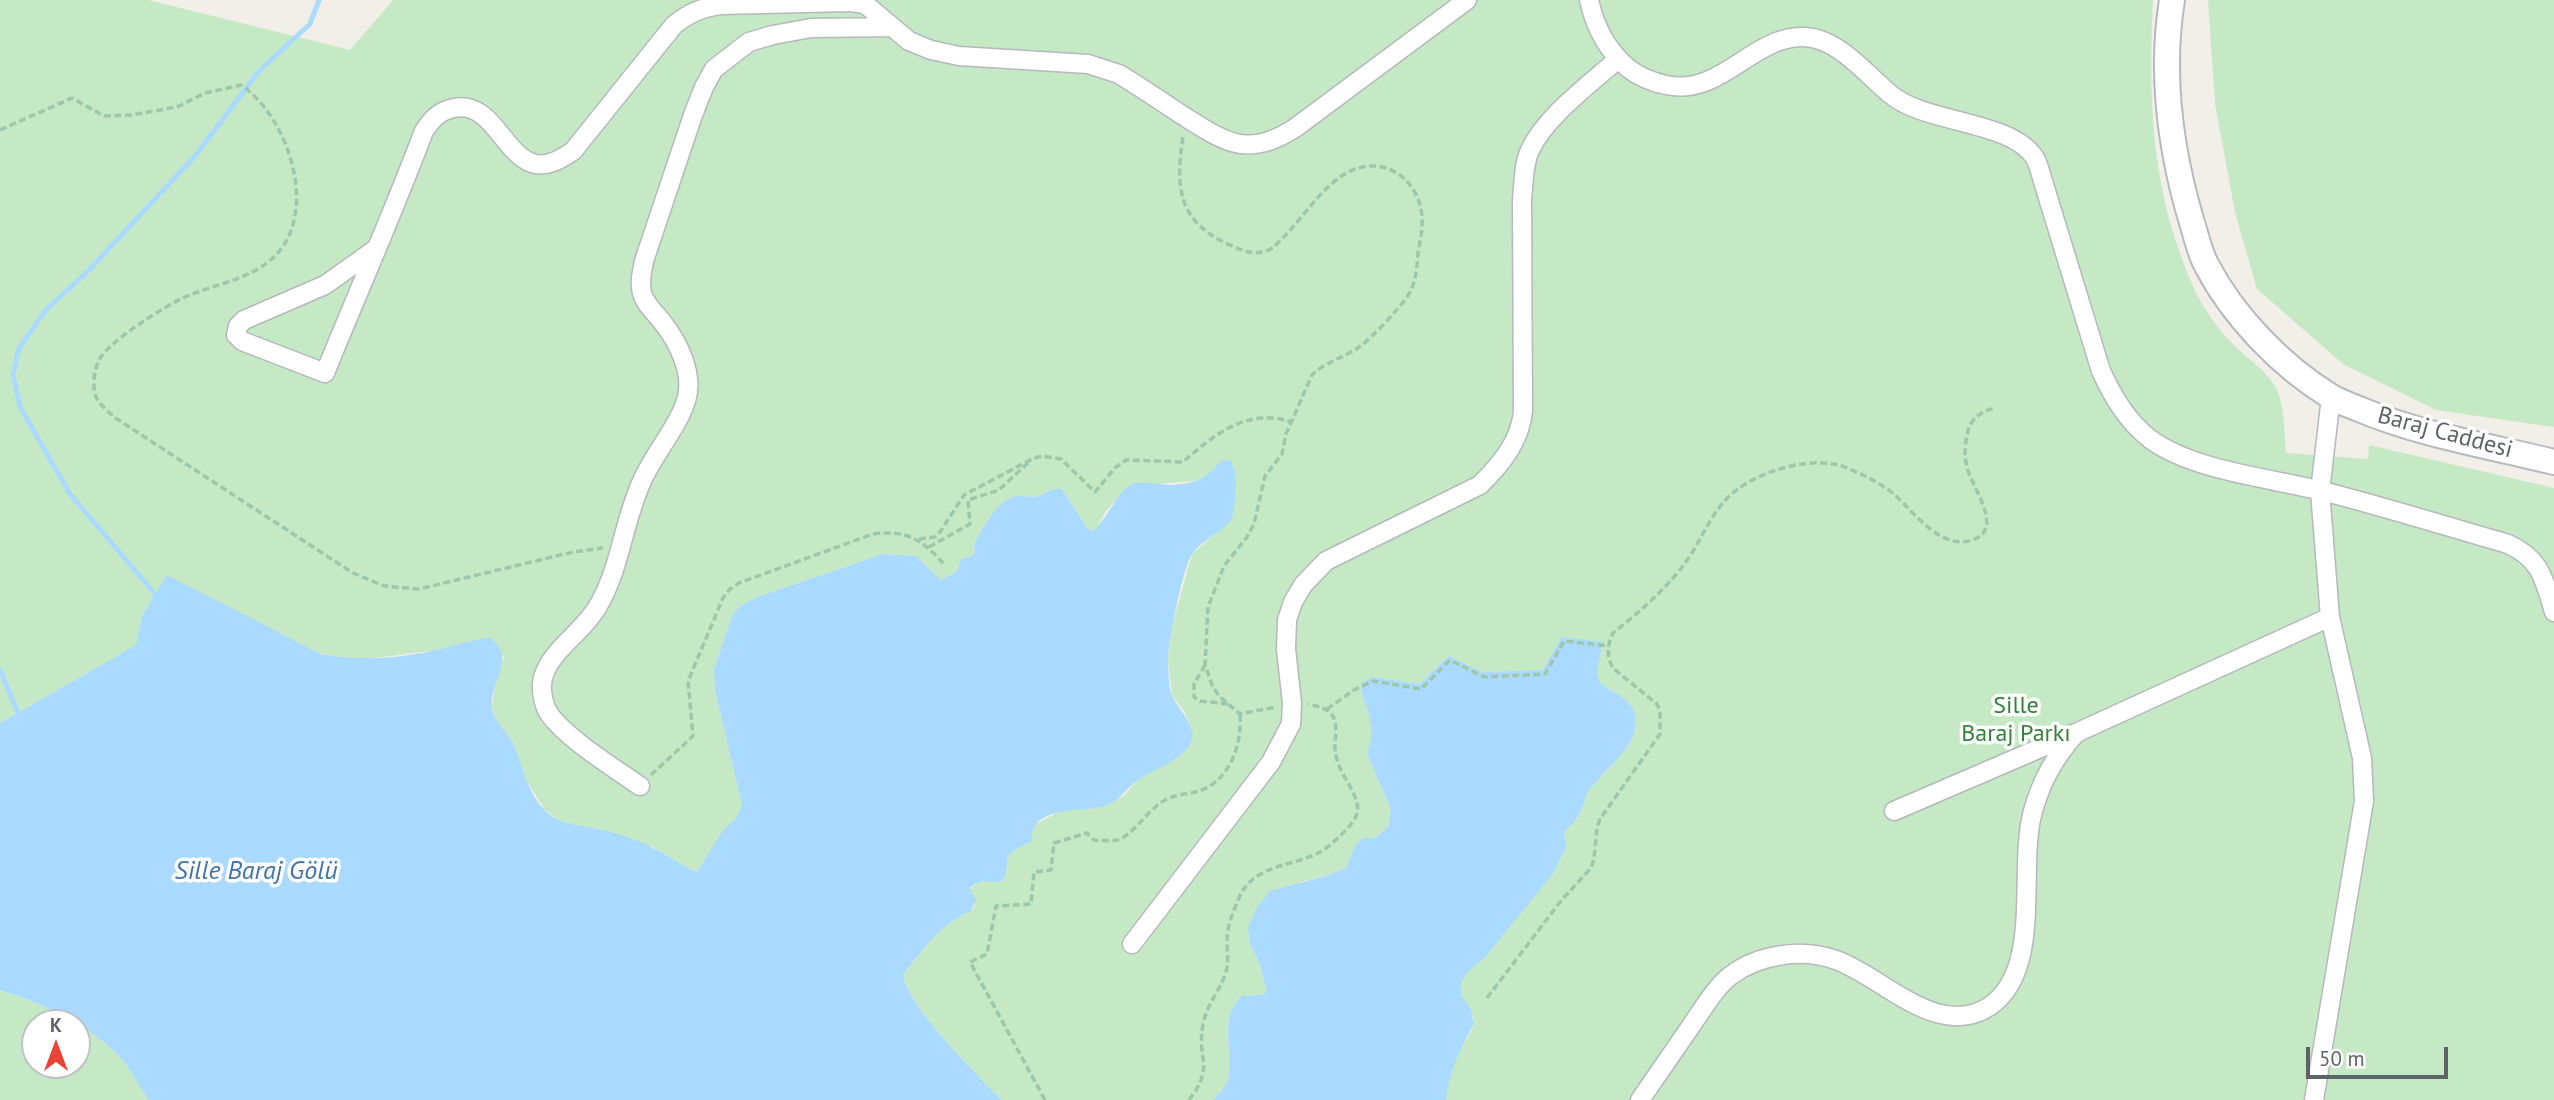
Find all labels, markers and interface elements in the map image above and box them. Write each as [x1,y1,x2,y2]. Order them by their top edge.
street label: Baraj Caddesi [2374,401,2516,465]
park label: Sille Baraj Parkı [1961,692,2071,748]
water label: Sille Baraj Gölü [175,856,337,888]
north arrow [21,1009,91,1079]
text: K [50,1013,62,1037]
scale bar [2309,1034,2451,1078]
text: 50 m [2319,1045,2365,1072]

